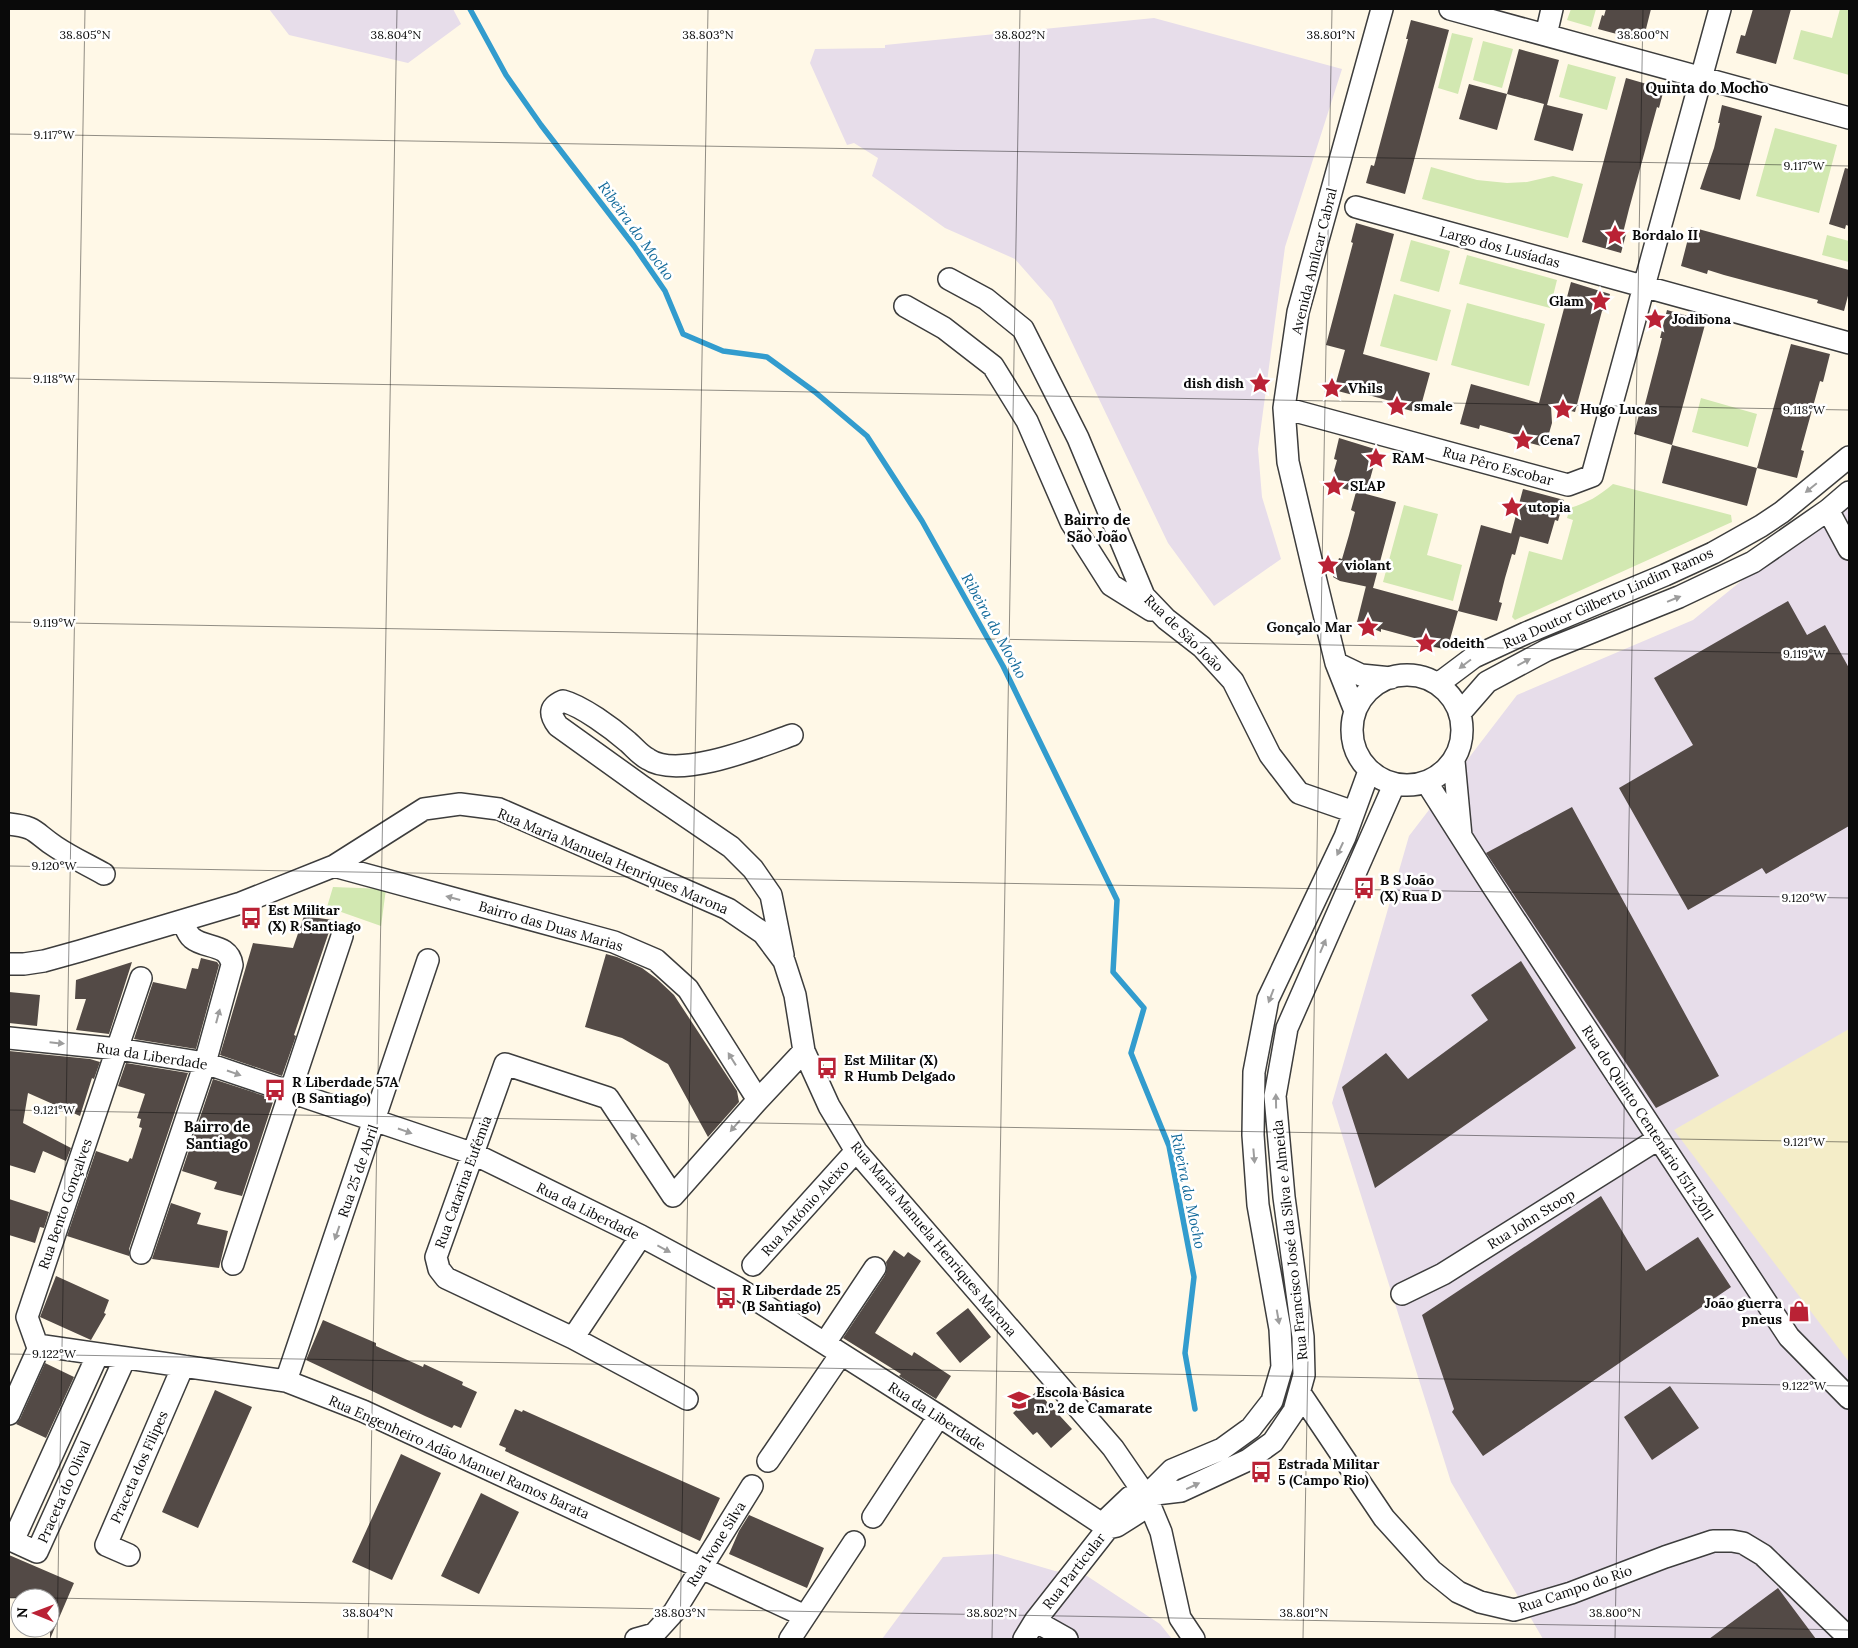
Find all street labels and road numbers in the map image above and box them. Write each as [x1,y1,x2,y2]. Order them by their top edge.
street label: Avenida Amílcar Cabral [1287,186,1341,337]
street label: Largo dos Lusíadas [1438,222,1562,272]
street label: Rua Pêro Escobar [1441,443,1555,489]
street label: Rua Doutor Gilberto Lindim Ramos [1500,543,1716,653]
street label: Rua de São João [1141,591,1227,675]
street label: Rua Maria Manuela Henriques Marona [495,804,731,918]
street label: Bairro das Duas Marias [477,897,625,955]
street label: Rua do Quinto Centenário 1511-2011 [1578,1022,1718,1224]
street label: Rua da Liberdade [95,1038,209,1074]
street label: Rua Catarina Eufémia [431,1113,495,1251]
street label: Rua Francisco José da Silva e Almeida [1268,1119,1312,1361]
street label: Rua 25 de Abril [334,1122,382,1220]
street label: Rua Bento Gonçalves [34,1136,96,1272]
street label: Rua Maria Manuela Henriques Marona [847,1138,1021,1340]
street label: Rua António Aleixo [757,1156,853,1260]
street label: Rua da Liberdade [533,1178,643,1244]
street label: Rua John Stoop [1484,1185,1578,1253]
street label: Rua da Liberdade [885,1378,989,1454]
street label: Rua Engenheiro Adão Manuel Ramos Barata [326,1391,592,1523]
street label: Praceta dos Filipes [106,1408,172,1526]
street label: Praceta do Olival [33,1438,95,1546]
street label: Rua Ivone Silva [683,1498,749,1590]
street label: Rua Particular [1039,1529,1109,1613]
street label: Rua Campo do Rio [1516,1561,1634,1617]

